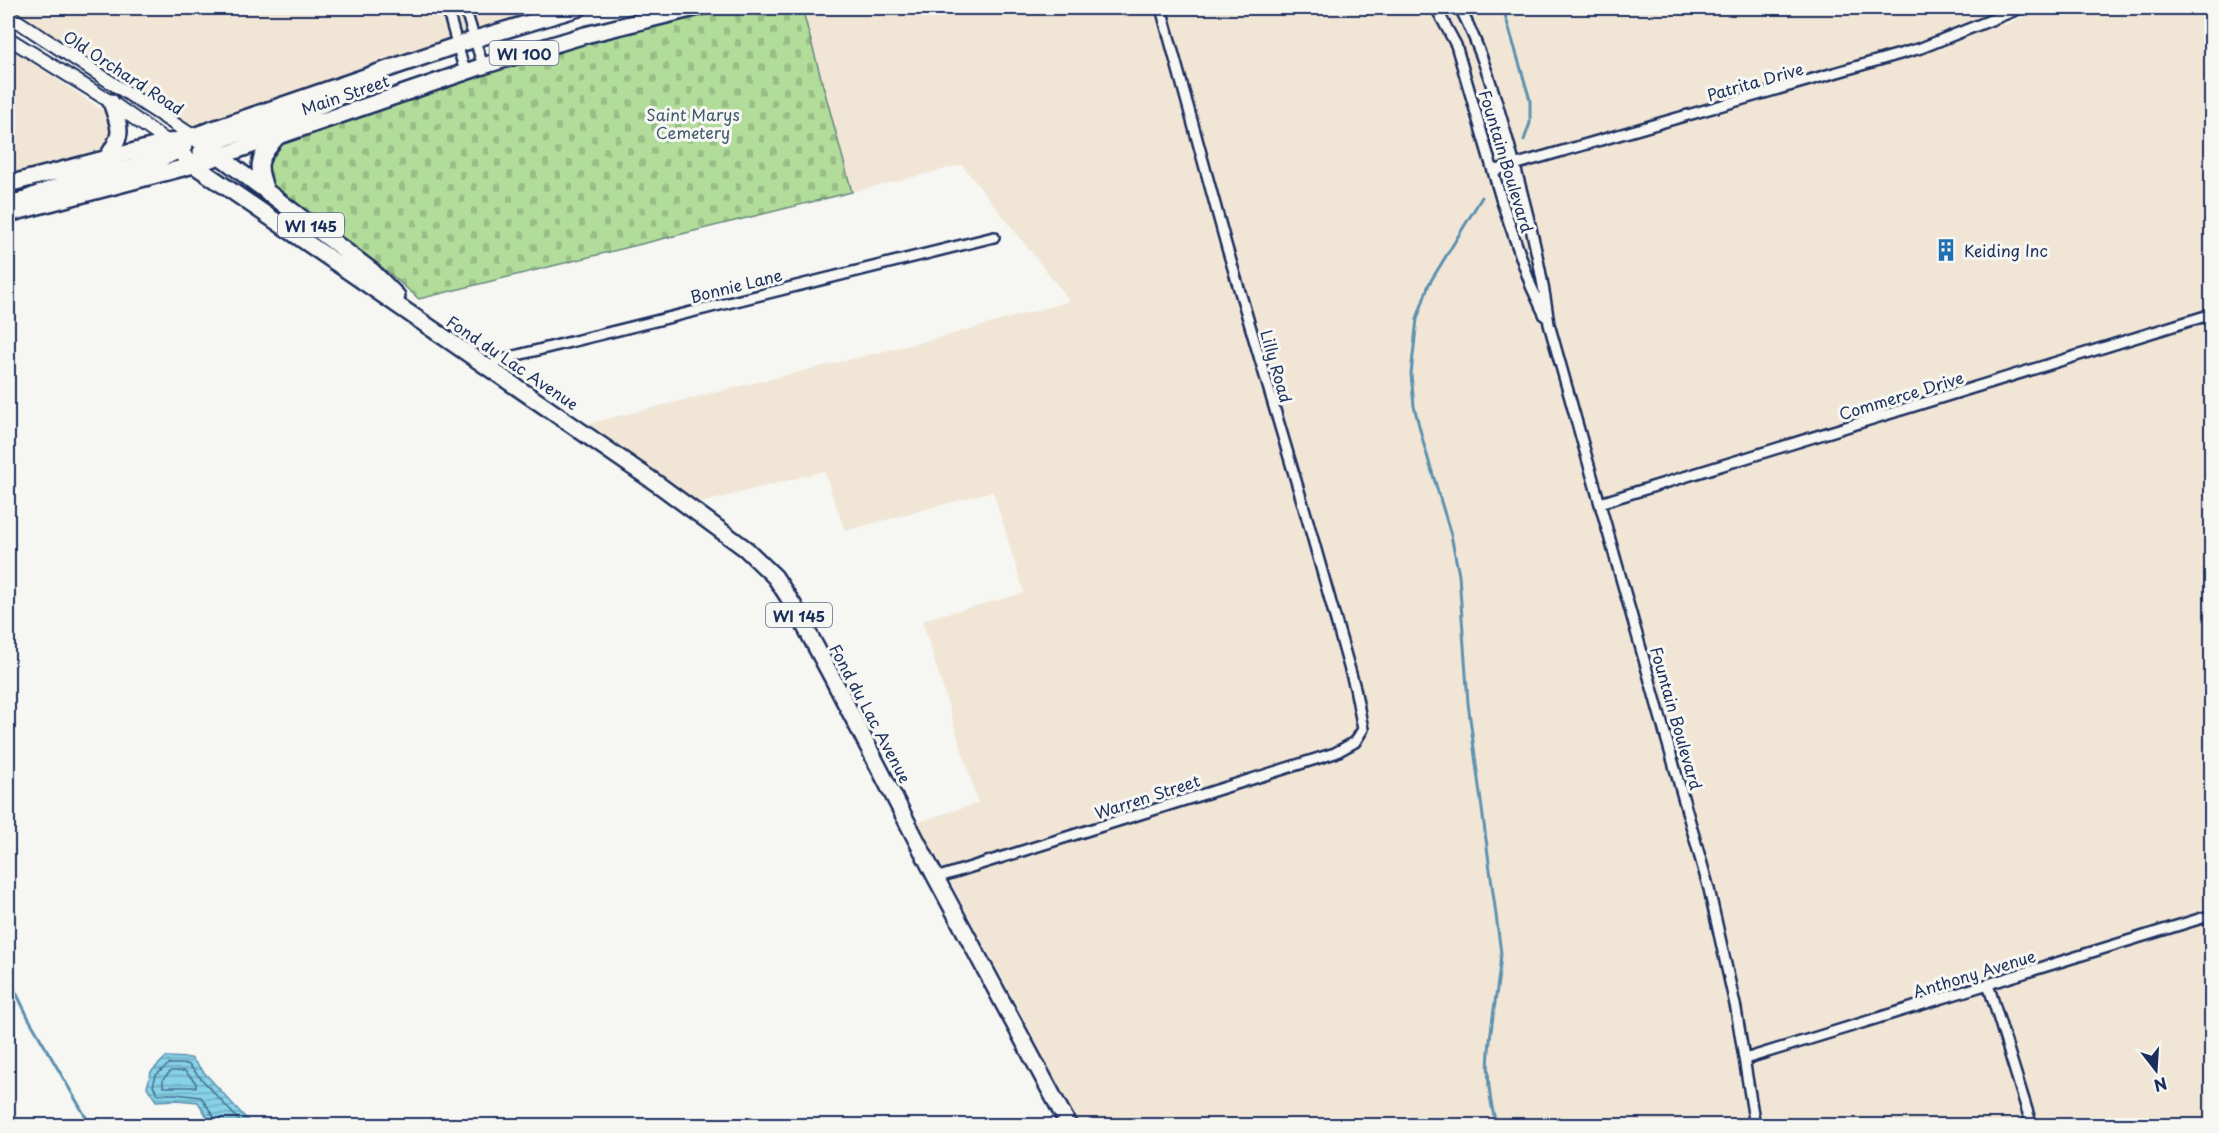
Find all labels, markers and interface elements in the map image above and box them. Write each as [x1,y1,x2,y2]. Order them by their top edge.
street label: Old Orchard Road [59,24,189,120]
road number: WI 100 [490,41,558,65]
street label: Patrita Drive [1704,56,1806,106]
street label: Main Street [298,68,393,120]
street label: Fountain Boulevard [1474,87,1540,235]
park label: Saint Marys Cemetery [646,102,740,144]
road number: WI 145 [278,213,344,237]
building icon: Keiding Inc [1933,237,1959,263]
place label: Keiding Inc [1964,238,2048,262]
street label: Bonnie Lane [687,262,785,308]
street label: Fond du Lac Avenue [442,309,584,415]
street label: Lilly Road [1255,327,1299,405]
street label: Commerce Drive [1836,365,1966,425]
road number: WI 145 [766,603,832,627]
street label: Fond du Lac Avenue [824,639,918,787]
street label: Fountain Boulevard [1645,644,1709,793]
street label: Warren Street [1091,768,1203,824]
street label: Anthony Avenue [1910,943,2039,1003]
north arrow [2126,1040,2186,1100]
text: N [2151,1072,2170,1099]

